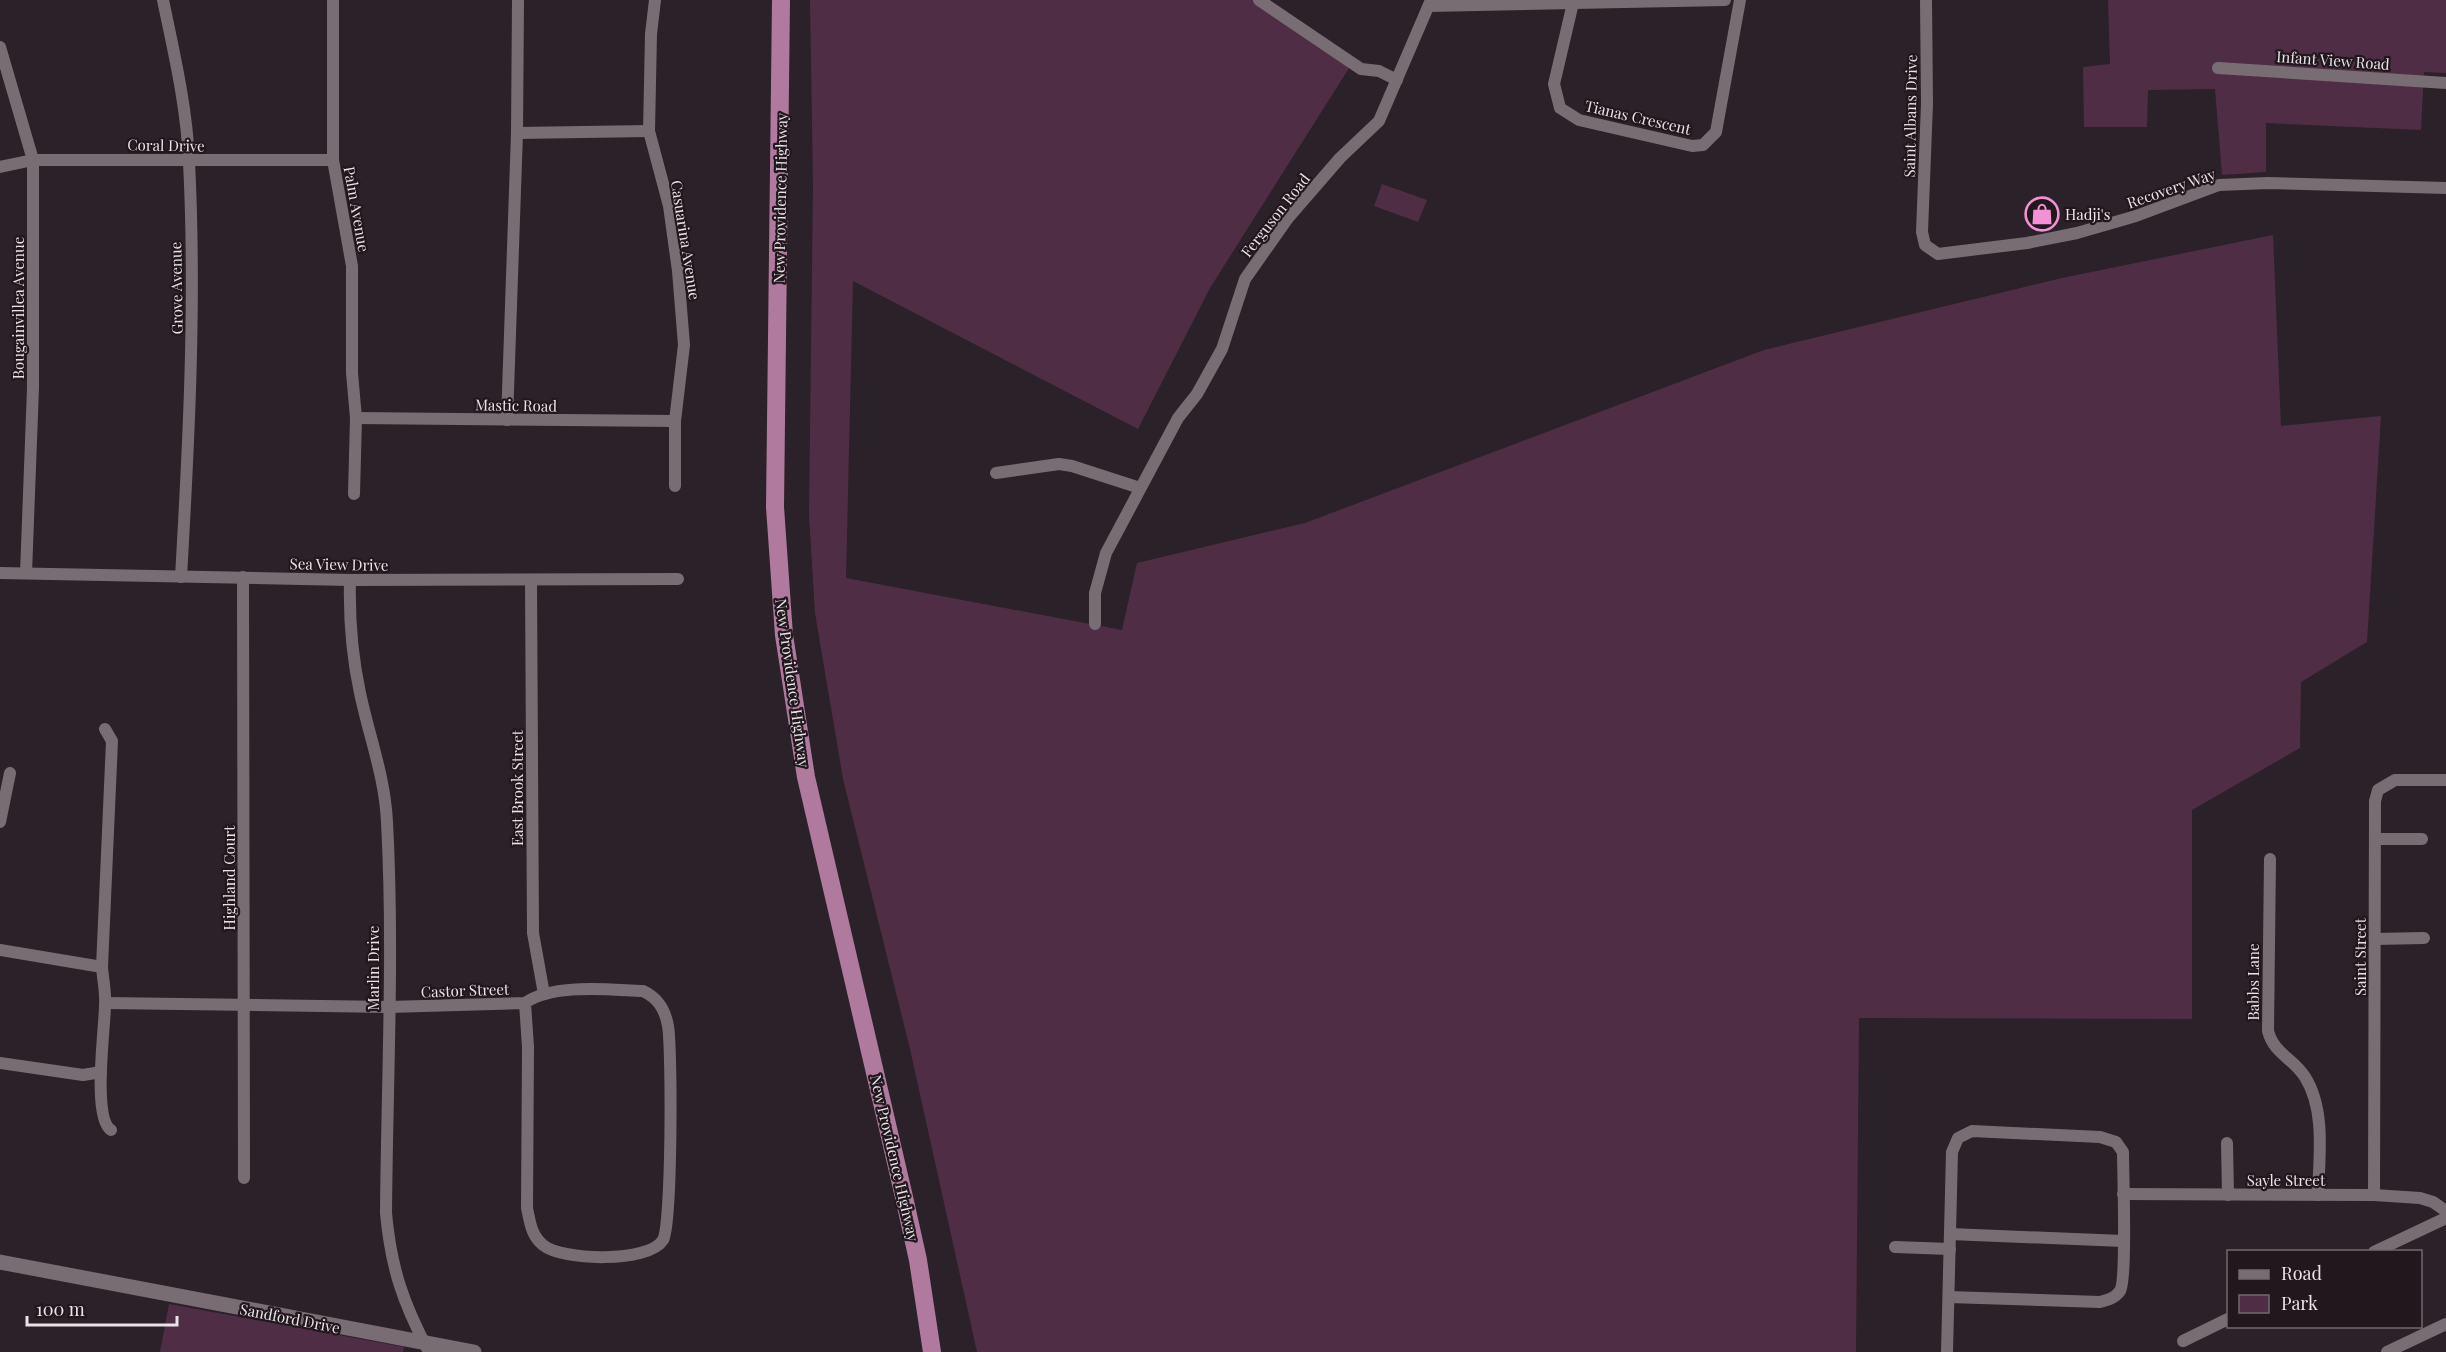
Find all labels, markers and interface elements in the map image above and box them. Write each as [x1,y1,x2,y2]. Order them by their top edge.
street label: Infant View Road [2276,46,2391,74]
street label: Saint Albans Drive [1899,54,1921,178]
street label: Tianas Crescent [1583,95,1694,139]
street label: New Providence Highway [769,112,791,283]
street label: Coral Drive [127,134,205,156]
street label: Recovery Way [2124,163,2218,212]
street label: Palm Avenue [340,165,374,253]
street label: Ferguson Road [1236,169,1314,261]
street label: Casuarina Avenue [667,179,705,301]
shop icon: Hadji's [2024,196,2060,232]
place label: Hadji's [2065,204,2110,224]
street label: Bougainvillea Avenue [8,237,28,379]
street label: Grove Avenue [165,242,187,334]
street label: Mastic Road [475,394,557,416]
street label: Sea View Drive [289,553,389,575]
street label: New Providence Highway [771,597,815,769]
street label: East Brook Street [507,729,527,846]
street label: Highland Court [219,825,239,930]
street label: Saint Street [2350,917,2370,996]
street label: Marlin Drive [363,926,383,1010]
street label: Babbs Lane [2243,944,2263,1020]
street label: Castor Street [420,978,510,1002]
street label: New Providence Highway [866,1073,924,1244]
street label: Sayle Street [2247,1170,2326,1190]
legend [2227,1250,2422,1328]
text: Road [2281,1261,2322,1285]
scale bar [27,1289,177,1327]
text: Park [2281,1291,2318,1315]
text: 100 m [36,1297,85,1321]
street label: Sandford Drive [238,1298,342,1338]

